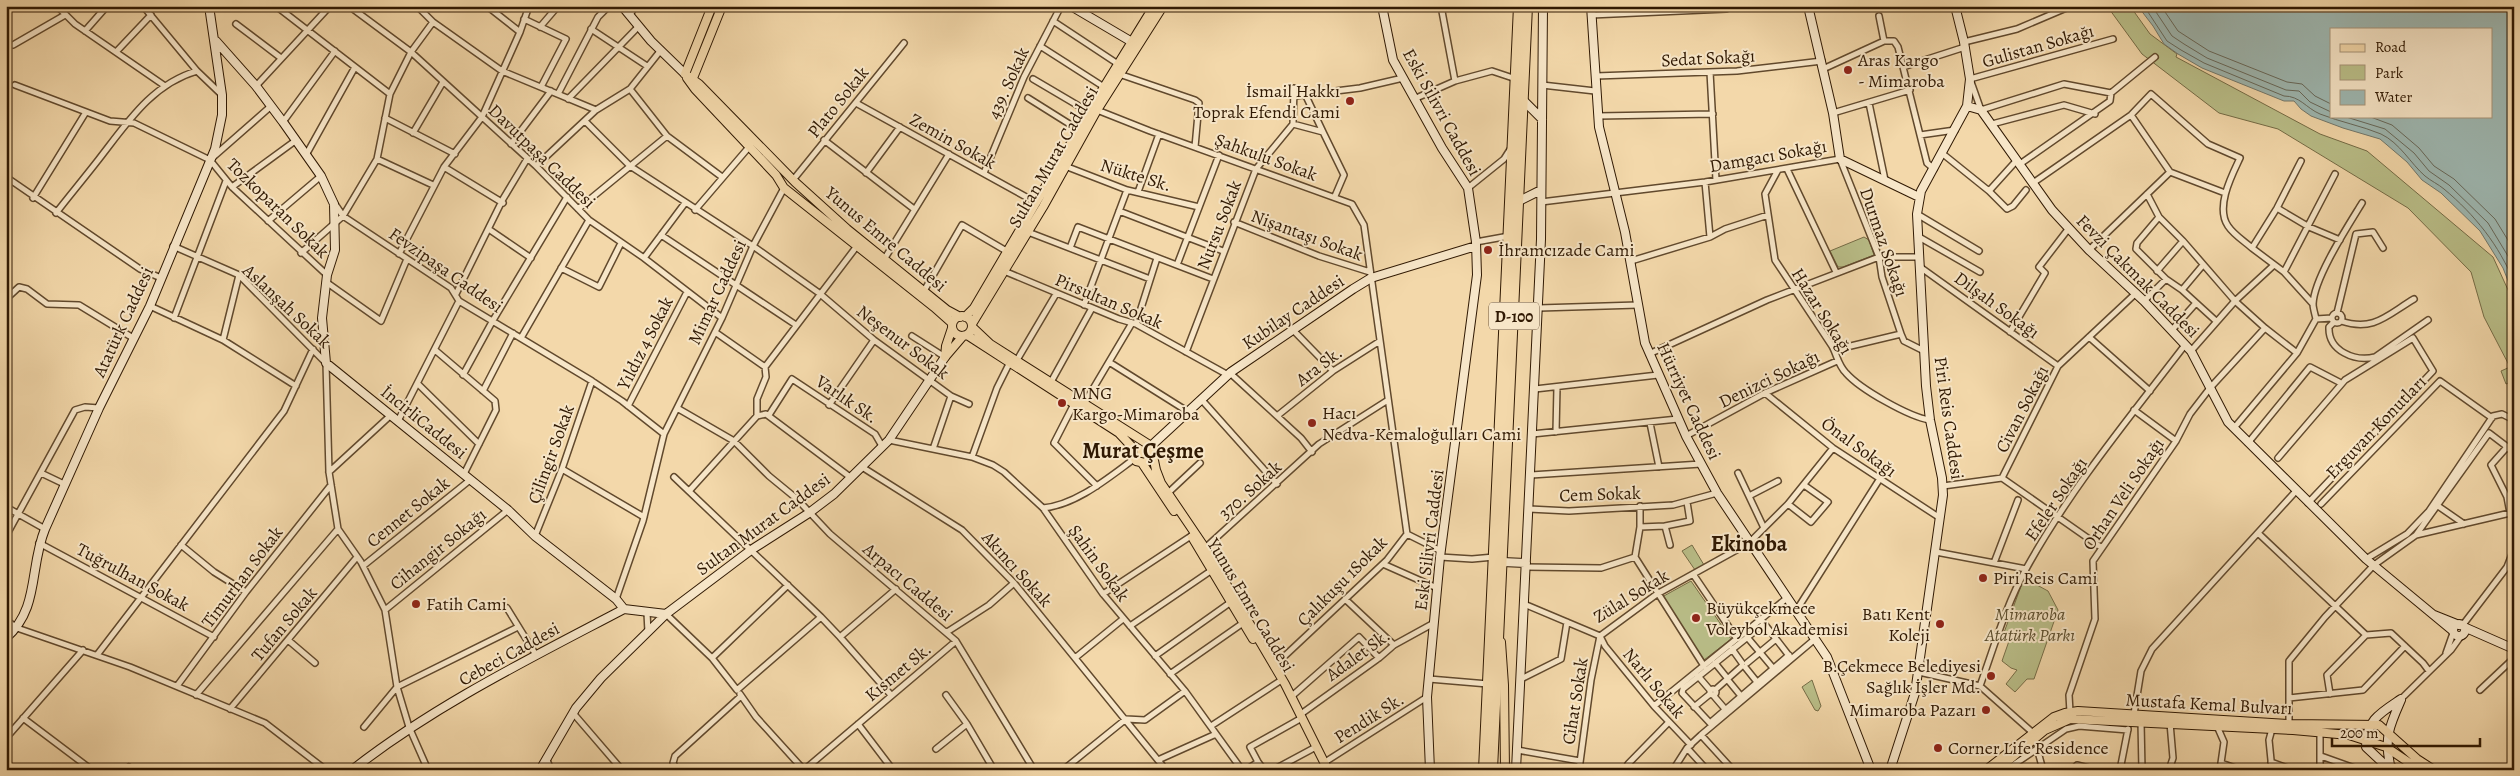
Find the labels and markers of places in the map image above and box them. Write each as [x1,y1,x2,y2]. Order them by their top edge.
place label: Aras Kargo - Mimaroba [1857,48,1945,93]
marker: Aras Kargo - Mimaroba [1842,64,1854,76]
place label: İsmail Hakkı Toprak Efendi Cami [1193,79,1340,124]
marker: İsmail Hakkı Toprak Efendi Cami [1344,95,1356,107]
place label: İhramcızade Cami [1498,238,1635,262]
marker: İhramcızade Cami [1482,244,1494,256]
place label: MNG Kargo-Mimaroba [1072,381,1200,426]
marker: MNG Kargo-Mimaroba [1056,397,1068,409]
place label: Hacı Nedva-Kemaloğulları Cami [1322,401,1521,446]
marker: Hacı Nedva-Kemaloğulları Cami [1306,417,1318,429]
place label: Piri Reis Cami [1993,566,2097,590]
marker: Piri Reis Cami [1977,572,1989,584]
place label: Fatih Cami [426,592,507,616]
place label: Büyükçekmece Voleybol Akademisi [1705,596,1848,641]
marker: Fatih Cami [410,598,422,610]
place label: Batı Kent Koleji [1862,602,1930,647]
marker: Büyükçekmece Voleybol Akademisi [1690,612,1702,624]
marker: Batı Kent Koleji [1934,618,1946,630]
place label: B.Çekmece Belediyesi Sağlık İşler Md. [1822,654,1981,699]
marker: B.Çekmece Belediyesi Sağlık İşler Md. [1985,670,1997,682]
place label: Mimaroba Pazarı [1849,698,1976,722]
marker: Mimaroba Pazarı [1980,704,1992,716]
place label: Corner Life Residence [1948,736,2108,760]
marker: Corner Life Residence [1932,742,1944,754]

